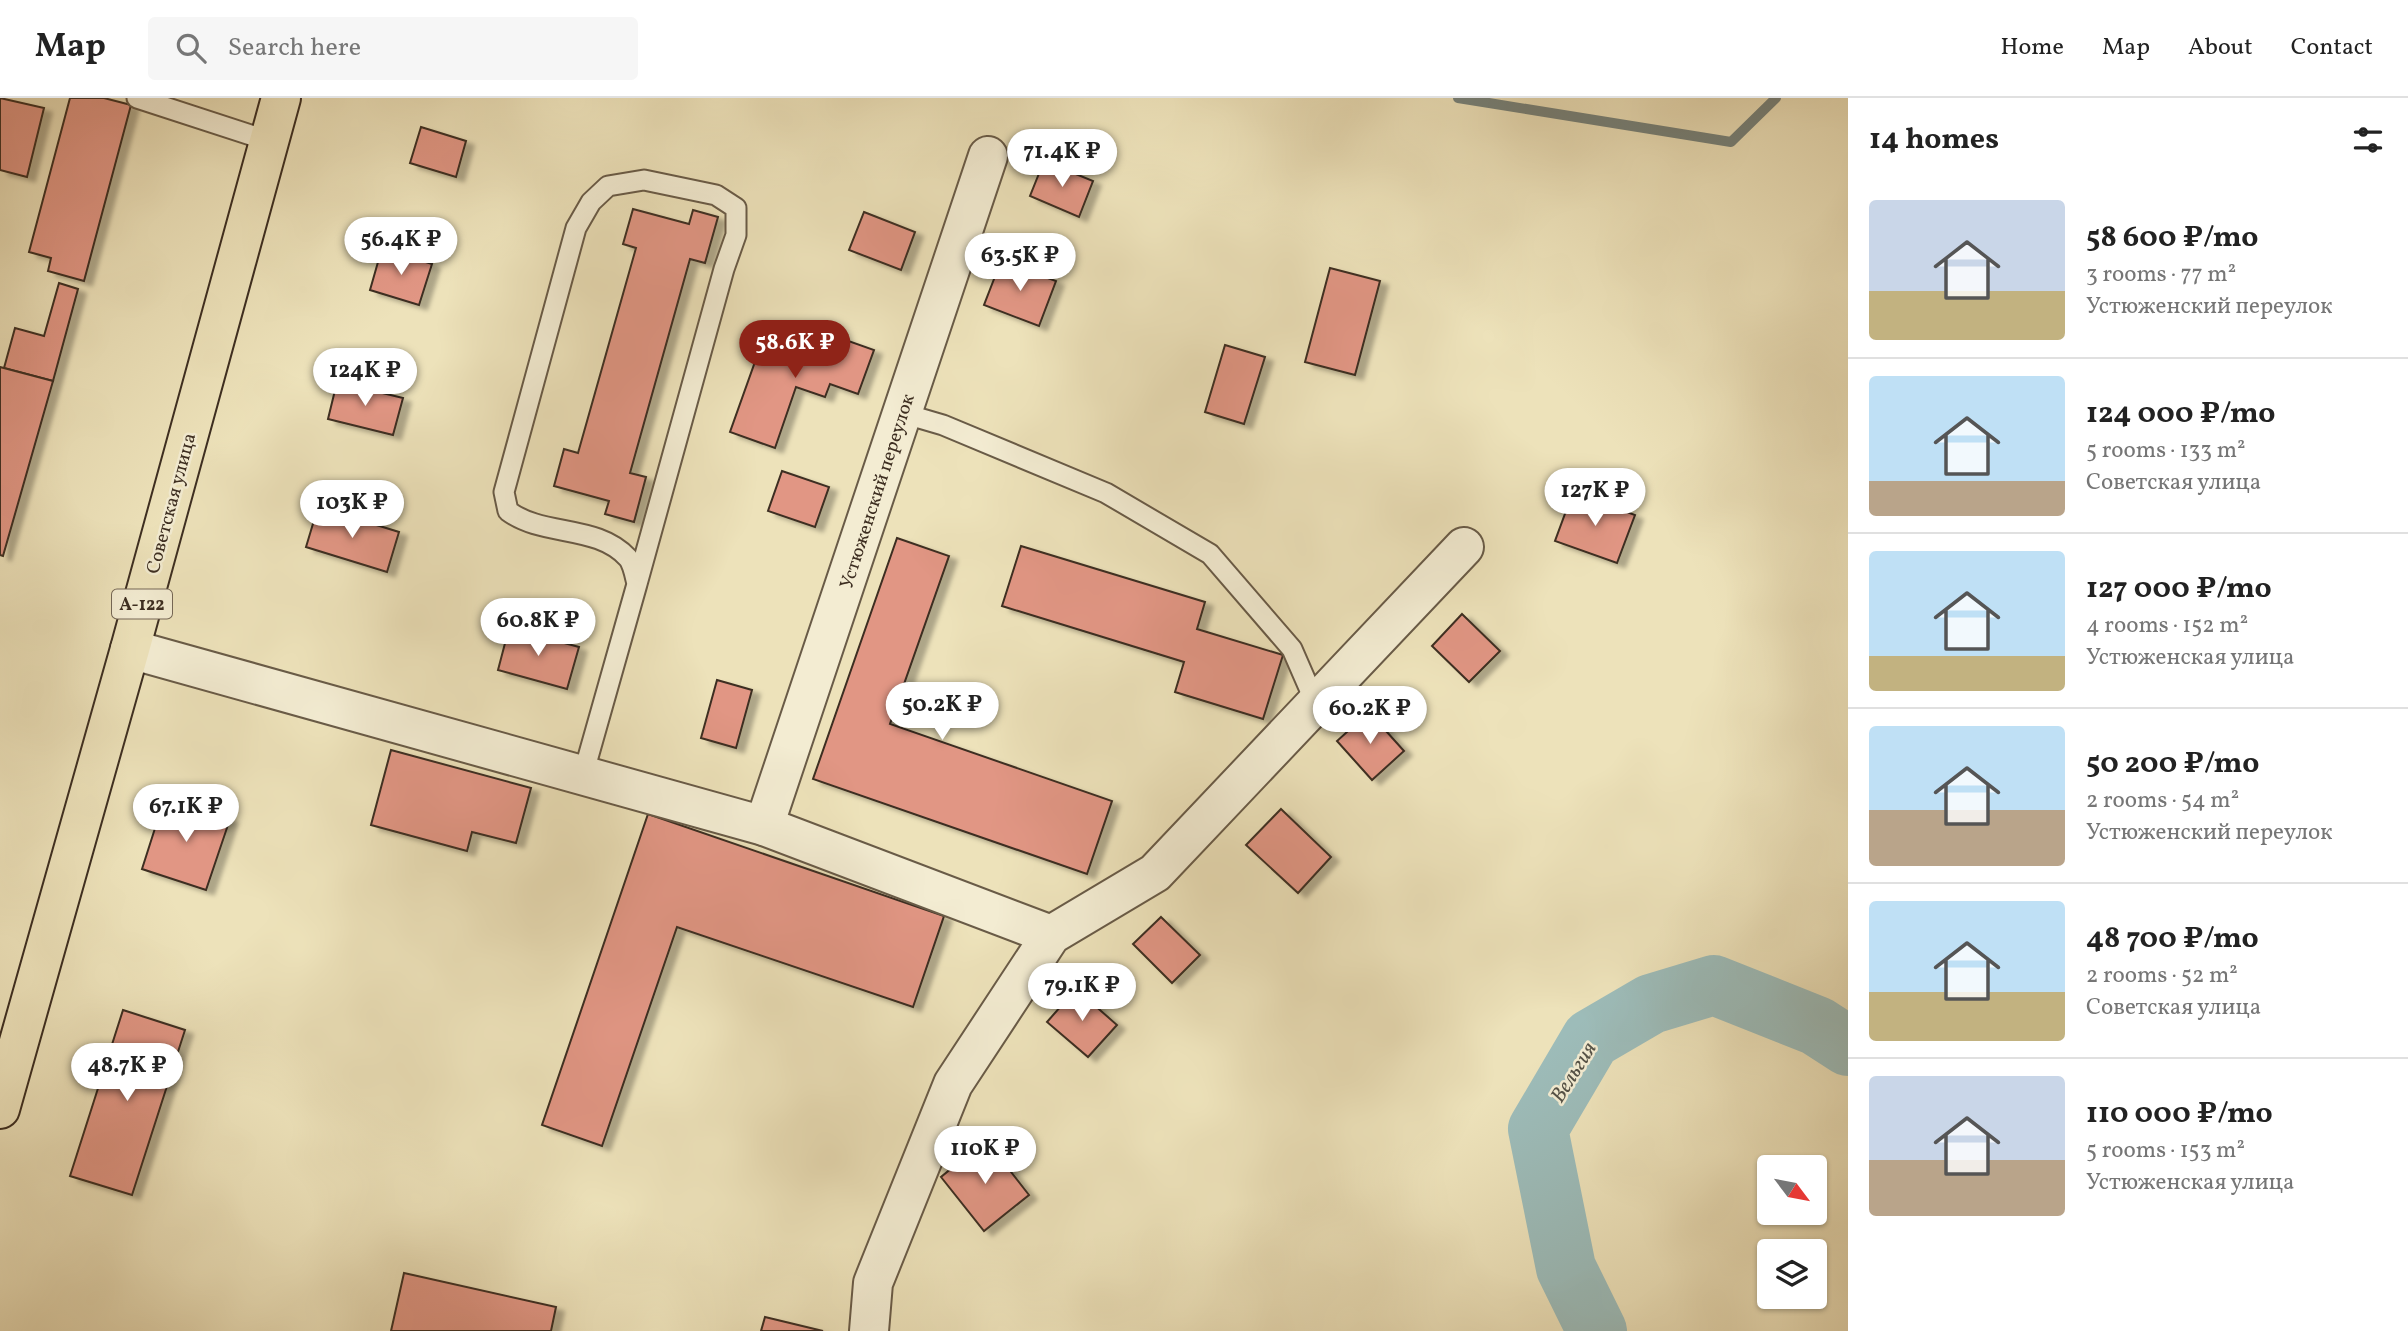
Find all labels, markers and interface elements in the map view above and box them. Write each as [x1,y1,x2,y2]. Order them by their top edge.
search box [148,17,638,80]
text: Map [35,25,106,71]
icon: search [172,29,210,67]
text: Search here [228,30,361,66]
text: Home [2000,31,2064,65]
text: Map [2102,31,2150,65]
text: About [2188,31,2253,65]
text: Contact [2291,31,2373,65]
text: 14 homes [1869,119,1999,161]
icon: filters [2349,121,2387,159]
pin: 71.4K ₽ [997,130,1127,189]
text: 71.4K ₽ [1023,136,1101,168]
text: 58 600 ₽/mo [2086,217,2258,259]
pin: 56.4K ₽ [336,218,466,277]
text: 56.4K ₽ [360,224,442,256]
icon: home [1925,228,2009,312]
pin: 63.5K ₽ [955,234,1085,293]
text: 63.5K ₽ [981,240,1059,272]
text: 3 rooms · 77 m² [2086,259,2236,291]
text: Устюженский переулок [2086,291,2333,323]
pin: 58.6K ₽ [730,320,860,380]
text: 58.6K ₽ [755,327,835,359]
pin: 124K ₽ [308,348,422,408]
text: 124K ₽ [329,355,401,387]
street label: Устюженский переулок [834,391,922,592]
text: 124 000 ₽/mo [2086,393,2275,435]
icon: home [1925,404,2009,488]
street label: Советская улица [141,430,203,577]
text: 5 rooms · 133 m² [2086,435,2246,467]
text: Советская улица [2086,467,2261,499]
pin: 127K ₽ [1538,468,1652,528]
text: 127K ₽ [1561,475,1629,507]
pin: 103K ₽ [295,480,409,540]
text: 103K ₽ [316,487,388,519]
text: 127 000 ₽/mo [2086,568,2272,610]
icon: home [1925,579,2009,663]
road number: А-122 [112,590,172,618]
pin: 60.8K ₽ [473,598,603,658]
text: 60.8K ₽ [497,605,579,637]
text: 4 rooms · 152 m² [2086,610,2248,642]
text: Устюженская улица [2086,642,2294,674]
pin: 50.2K ₽ [877,682,1007,742]
pin: 60.2K ₽ [1305,686,1435,746]
text: 50.2K ₽ [902,689,982,721]
text: 60.2K ₽ [1329,693,1411,725]
text: 50 200 ₽/mo [2086,743,2259,785]
icon: home [1925,754,2009,838]
pin: 67.1K ₽ [121,784,251,844]
text: 2 rooms · 54 m² [2086,785,2239,817]
text: 67.1K ₽ [149,791,223,823]
text: Устюженский переулок [2086,817,2333,849]
text: 48 700 ₽/mo [2086,918,2259,960]
icon: home [1925,929,2009,1013]
text: 2 rooms · 52 m² [2086,960,2238,992]
pin: 79.1K ₽ [1017,964,1147,1023]
text: 79.1K ₽ [1044,970,1120,1002]
text: Советская улица [2086,992,2261,1024]
water label: Вельгия [1544,1037,1604,1109]
pin: 48.7K ₽ [62,1044,192,1103]
text: 48.7K ₽ [87,1050,167,1082]
text: 110 000 ₽/mo [2086,1093,2273,1135]
icon: home [1925,1104,2009,1188]
pin: 110K ₽ [928,1126,1042,1186]
text: 110K ₽ [950,1133,1020,1165]
text: 5 rooms · 153 m² [2086,1135,2245,1167]
north arrow [1757,1155,1827,1225]
map controls [1757,1155,1827,1309]
text: Устюженская улица [2086,1167,2294,1199]
button: layers [1757,1239,1827,1309]

